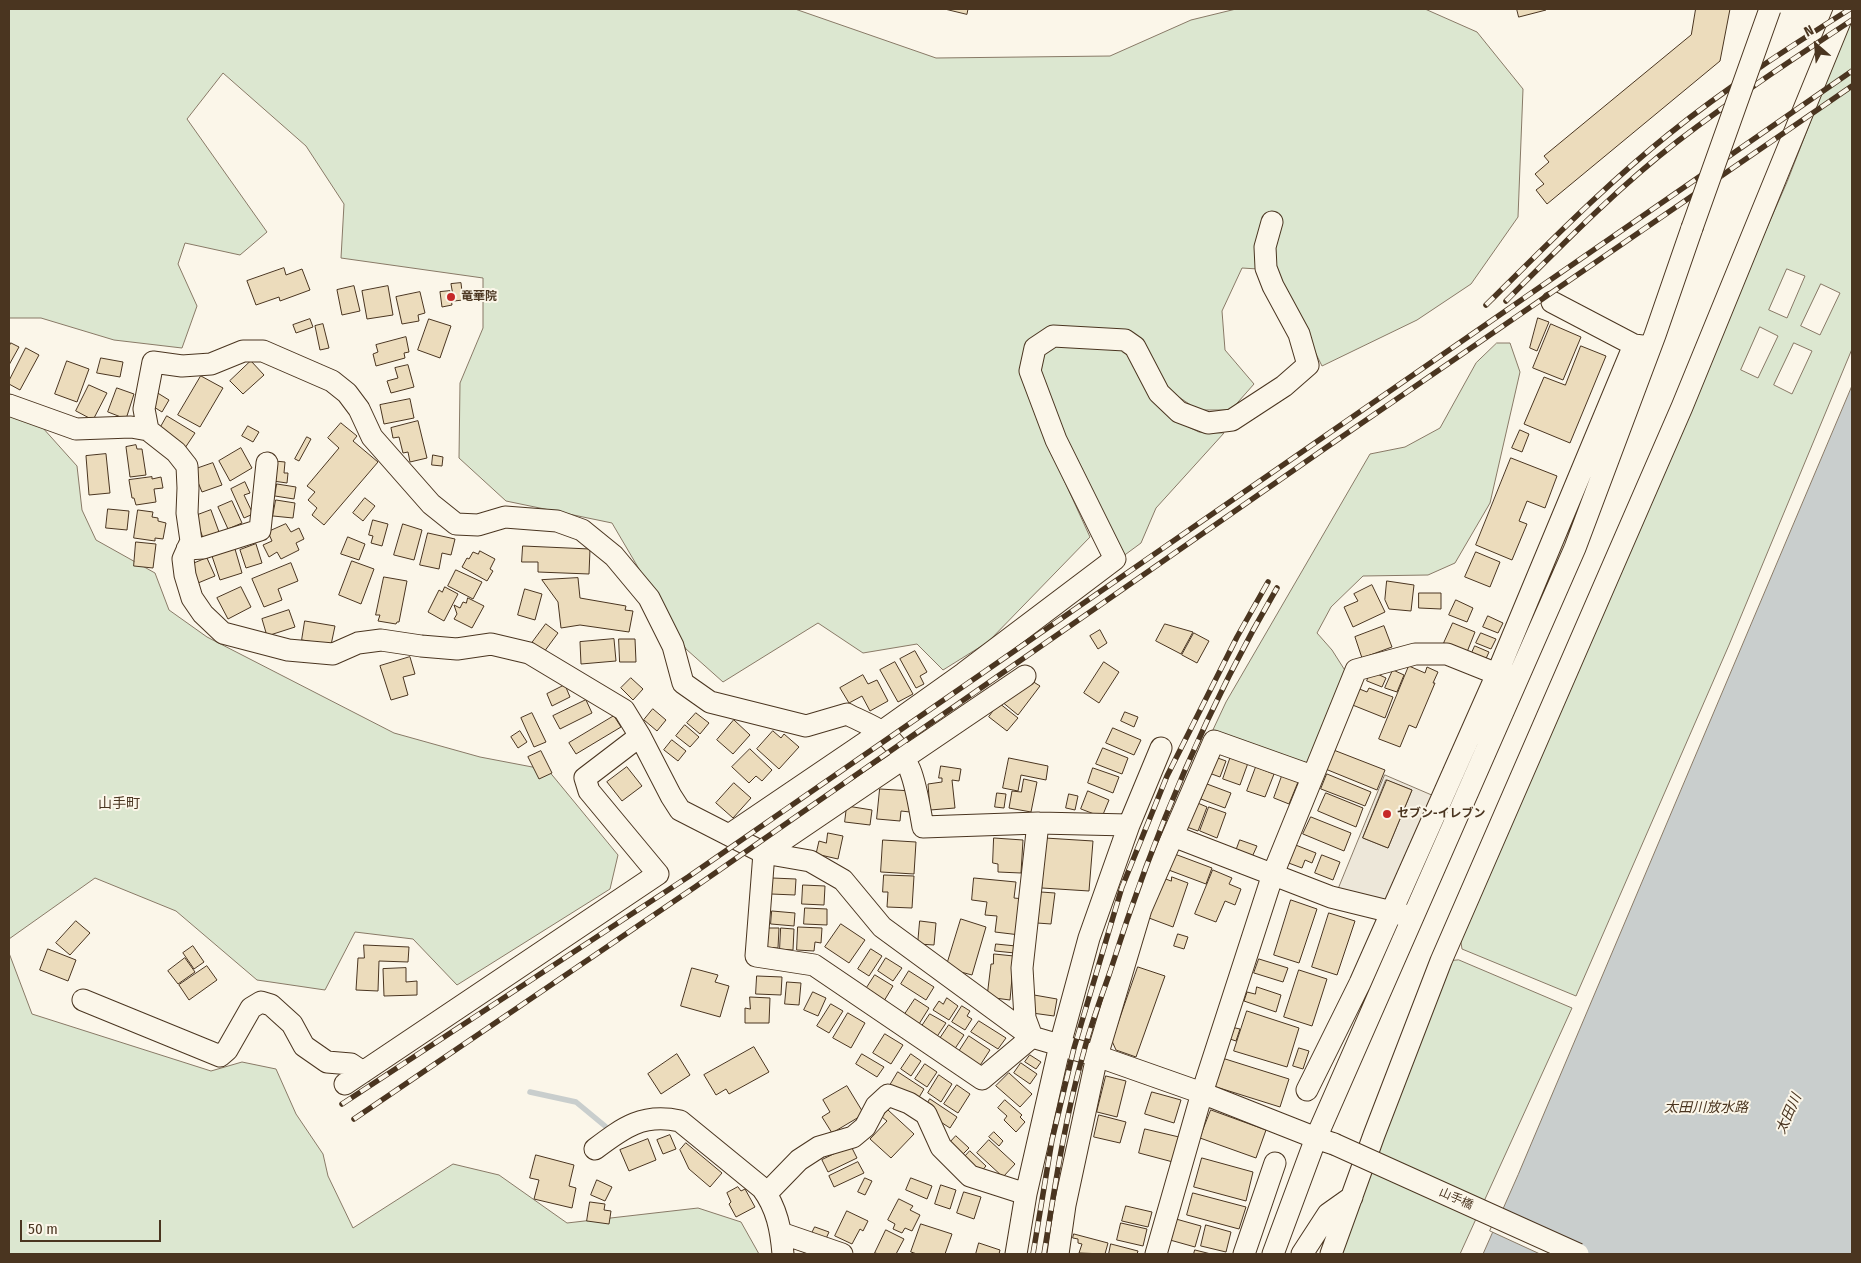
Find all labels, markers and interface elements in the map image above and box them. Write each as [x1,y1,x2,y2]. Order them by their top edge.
north arrow [1791,20,1841,70]
text: N [1801,22,1817,41]
place label: 竜華院 [461,290,497,304]
marker: 竜華院 [445,291,457,303]
district label: 山手町 [98,796,140,812]
place label: セブン-イレブン [1397,807,1485,821]
marker: セブン-イレブン [1381,808,1393,820]
water label: 太田川 [1773,1091,1805,1137]
water label: 太田川放水路 [1664,1100,1748,1116]
street label: 山手橋 [1437,1185,1475,1213]
scale bar [22,1210,164,1242]
text: 50 m [28,1220,58,1238]

